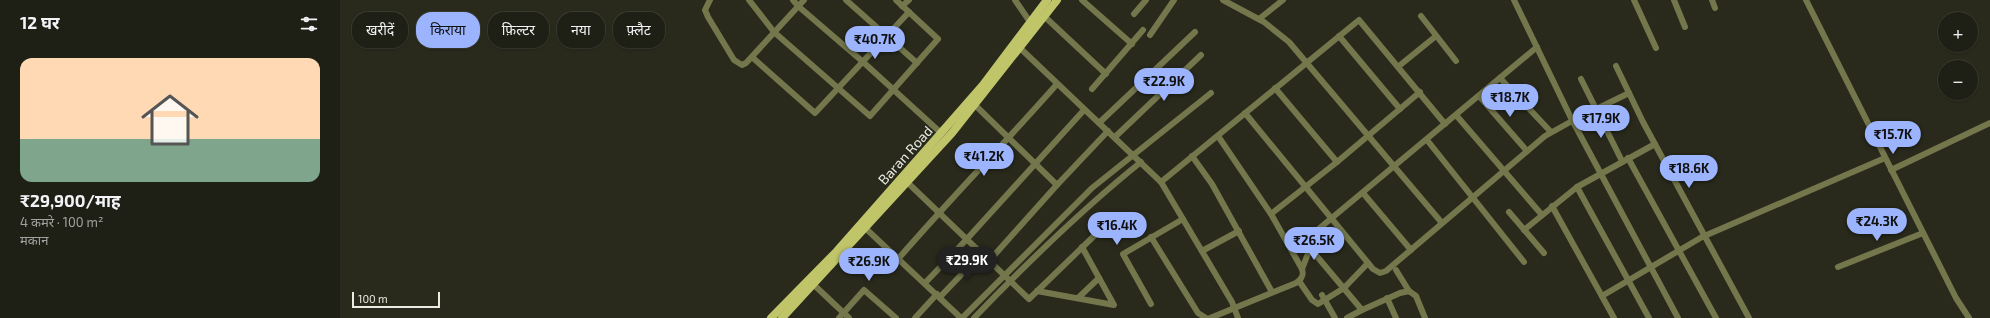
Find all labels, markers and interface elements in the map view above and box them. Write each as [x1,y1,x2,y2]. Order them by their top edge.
text: 12 घर [20,12,59,32]
chip: खरीदें [352,12,408,48]
chip: किराया [416,12,480,48]
chip: फ़िल्टर [488,12,549,48]
chip: नया [557,12,605,48]
chip: फ़्लैट [613,12,665,48]
map controls [1938,12,1978,100]
button: + [1938,12,1978,52]
icon: filters [298,13,320,35]
pin: ₹40.7K [842,26,908,60]
text: ₹40.7K [854,31,896,47]
button: − [1938,60,1978,100]
pin: ₹22.9K [1131,68,1197,102]
text: ₹22.9K [1143,73,1185,89]
icon: home [134,84,206,156]
pin: ₹18.7K [1477,84,1543,118]
text: ₹18.7K [1490,89,1530,105]
pin: ₹17.9K [1568,105,1634,139]
text: ₹17.9K [1582,110,1620,126]
pin: ₹15.7K [1860,121,1926,155]
street label: Baran Road [874,122,936,188]
text: ₹15.7K [1874,126,1912,142]
pin: ₹41.2K [951,143,1017,177]
text: ₹41.2K [964,148,1004,164]
pin: ₹18.6K [1656,155,1722,189]
text: ₹18.6K [1669,160,1709,176]
text: ₹29,900/माह [20,190,121,210]
pin: ₹24.3K [1844,208,1910,242]
pin: ₹16.4K [1084,212,1150,246]
text: ₹24.3K [1856,213,1898,229]
text: 4 कमरे · 100 m² [20,214,103,230]
text: ₹16.4K [1097,217,1137,233]
pin: ₹26.5K [1281,227,1347,261]
text: मकान [20,232,48,248]
text: ₹26.5K [1293,232,1335,248]
pin: ₹29.9K [934,247,1000,281]
pin: ₹26.9K [836,248,902,282]
text: ₹29.9K [946,252,988,268]
text: ₹26.9K [848,253,890,269]
scale bar [352,290,440,309]
text: 100 m [358,292,388,305]

